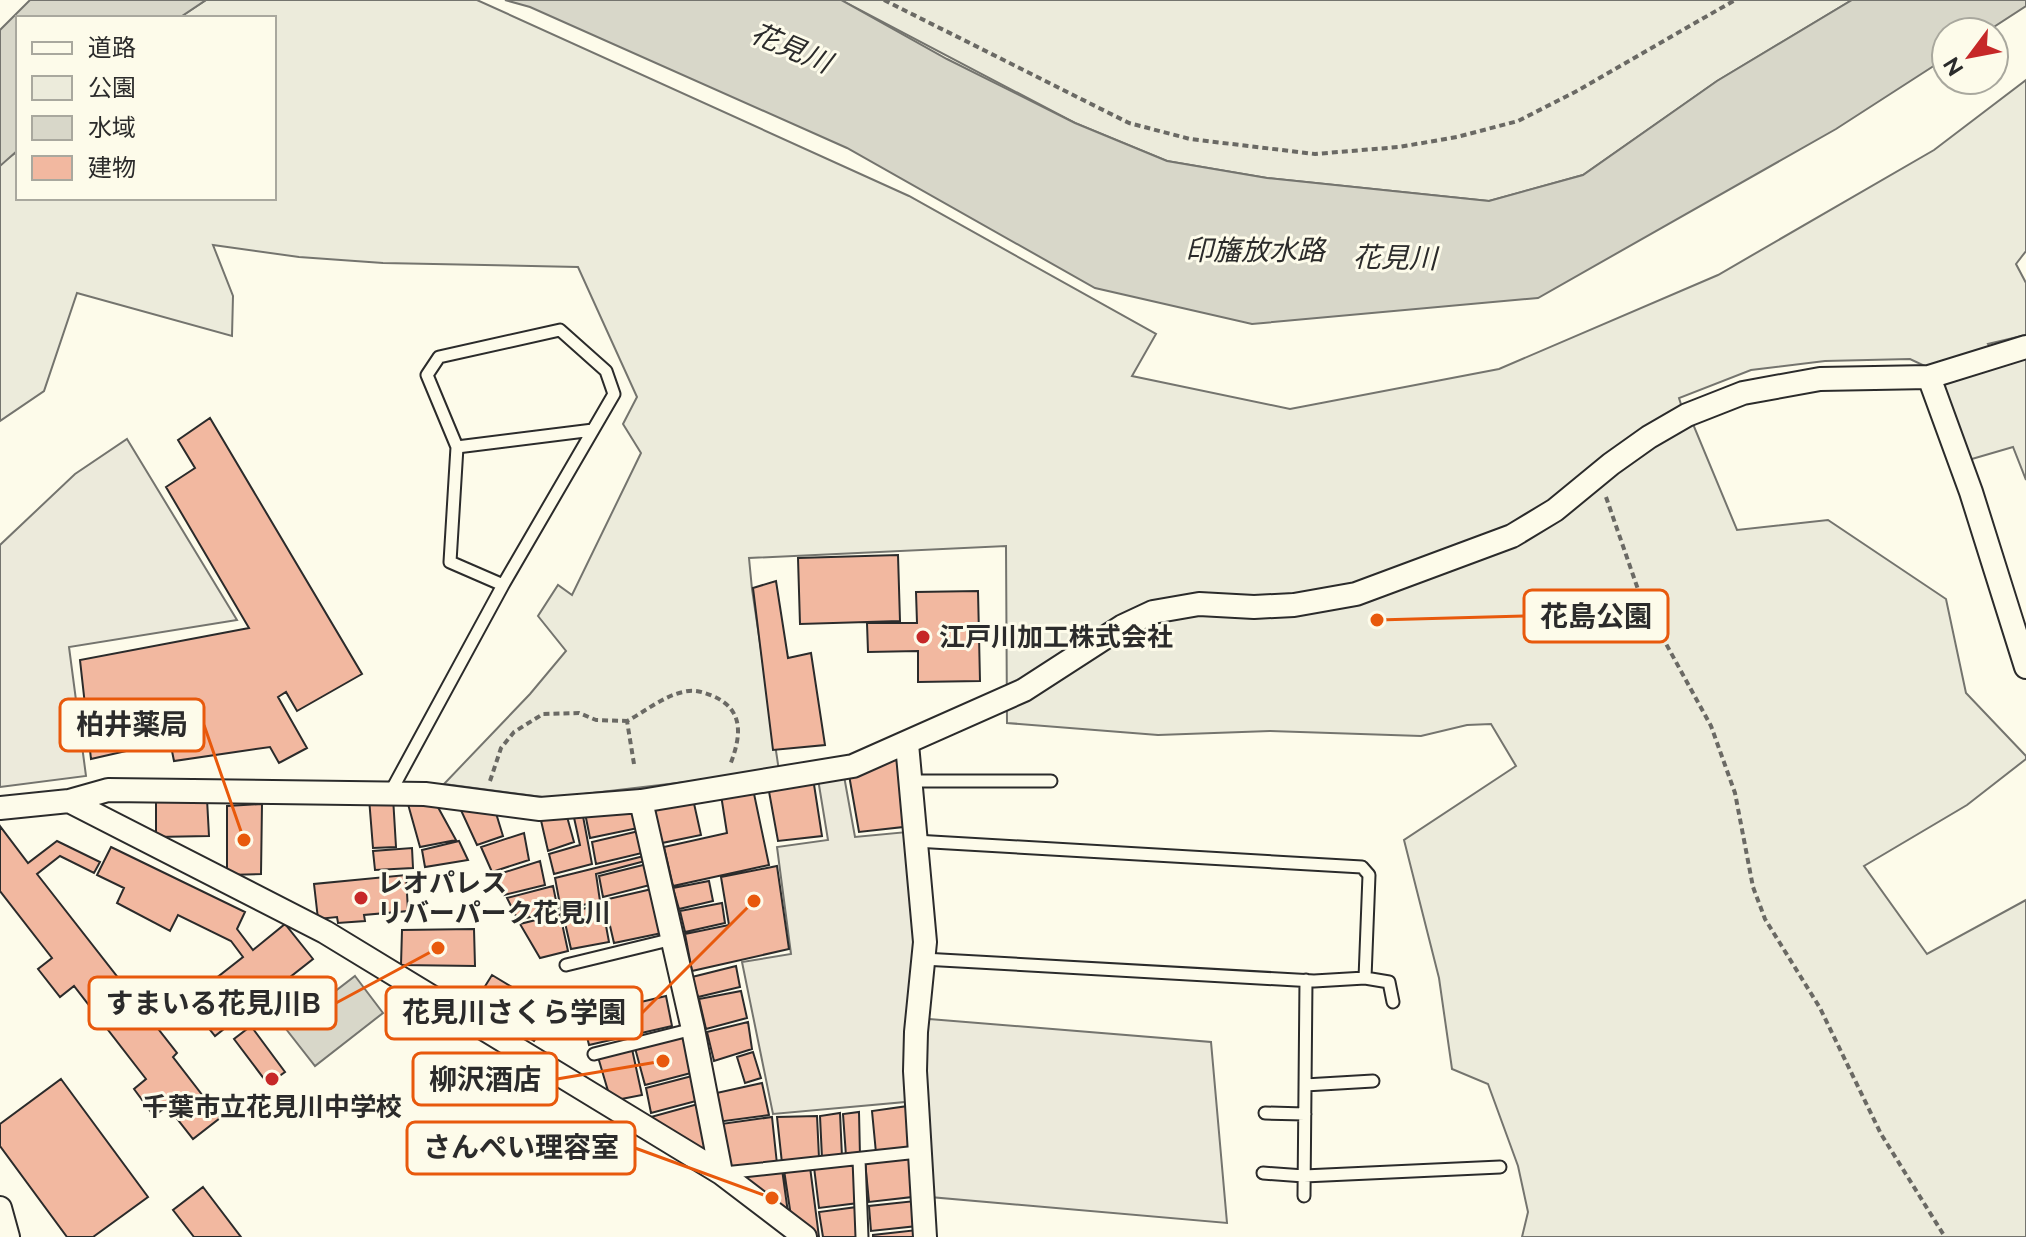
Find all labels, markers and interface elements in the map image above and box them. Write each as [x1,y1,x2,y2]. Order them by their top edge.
legend [16,16,276,200]
water label: 花見川 [746,16,839,81]
north arrow [1930,16,2010,96]
text: 道路 [88,33,136,62]
text: N [1938,53,1969,81]
text: 公園 [88,73,136,102]
text: 水域 [88,113,136,142]
text: 建物 [88,153,136,182]
water label: 印旛放水路 [1185,234,1327,267]
water label: 花見川 [1353,241,1440,275]
callout: 花島公園 [1524,590,1668,642]
text: 花島公園 [1540,600,1652,633]
place label: 江戸川加工株式会社 [939,622,1173,652]
marker: 江戸川加工株式会社 [914,628,932,646]
callout: 柏井薬局 [60,699,204,751]
text: 柏井薬局 [76,708,188,741]
place label: レオパレス リバーパーク花見川 [377,868,611,928]
marker: レオパレス リバーパーク花見川 [352,889,370,907]
callout: すまいる花見川B [89,977,336,1029]
text: すまいる花見川B [105,987,321,1020]
callout: 花見川さくら学園 [386,987,642,1039]
text: 花見川さくら学園 [402,996,626,1029]
callout: 柳沢酒店 [413,1053,557,1105]
text: 柳沢酒店 [429,1063,541,1096]
marker: 千葉市立花見川中学校 [263,1070,281,1088]
place label: 千葉市立花見川中学校 [142,1092,402,1122]
callout: さんぺい理容室 [407,1122,635,1174]
text: さんぺい理容室 [423,1131,619,1164]

